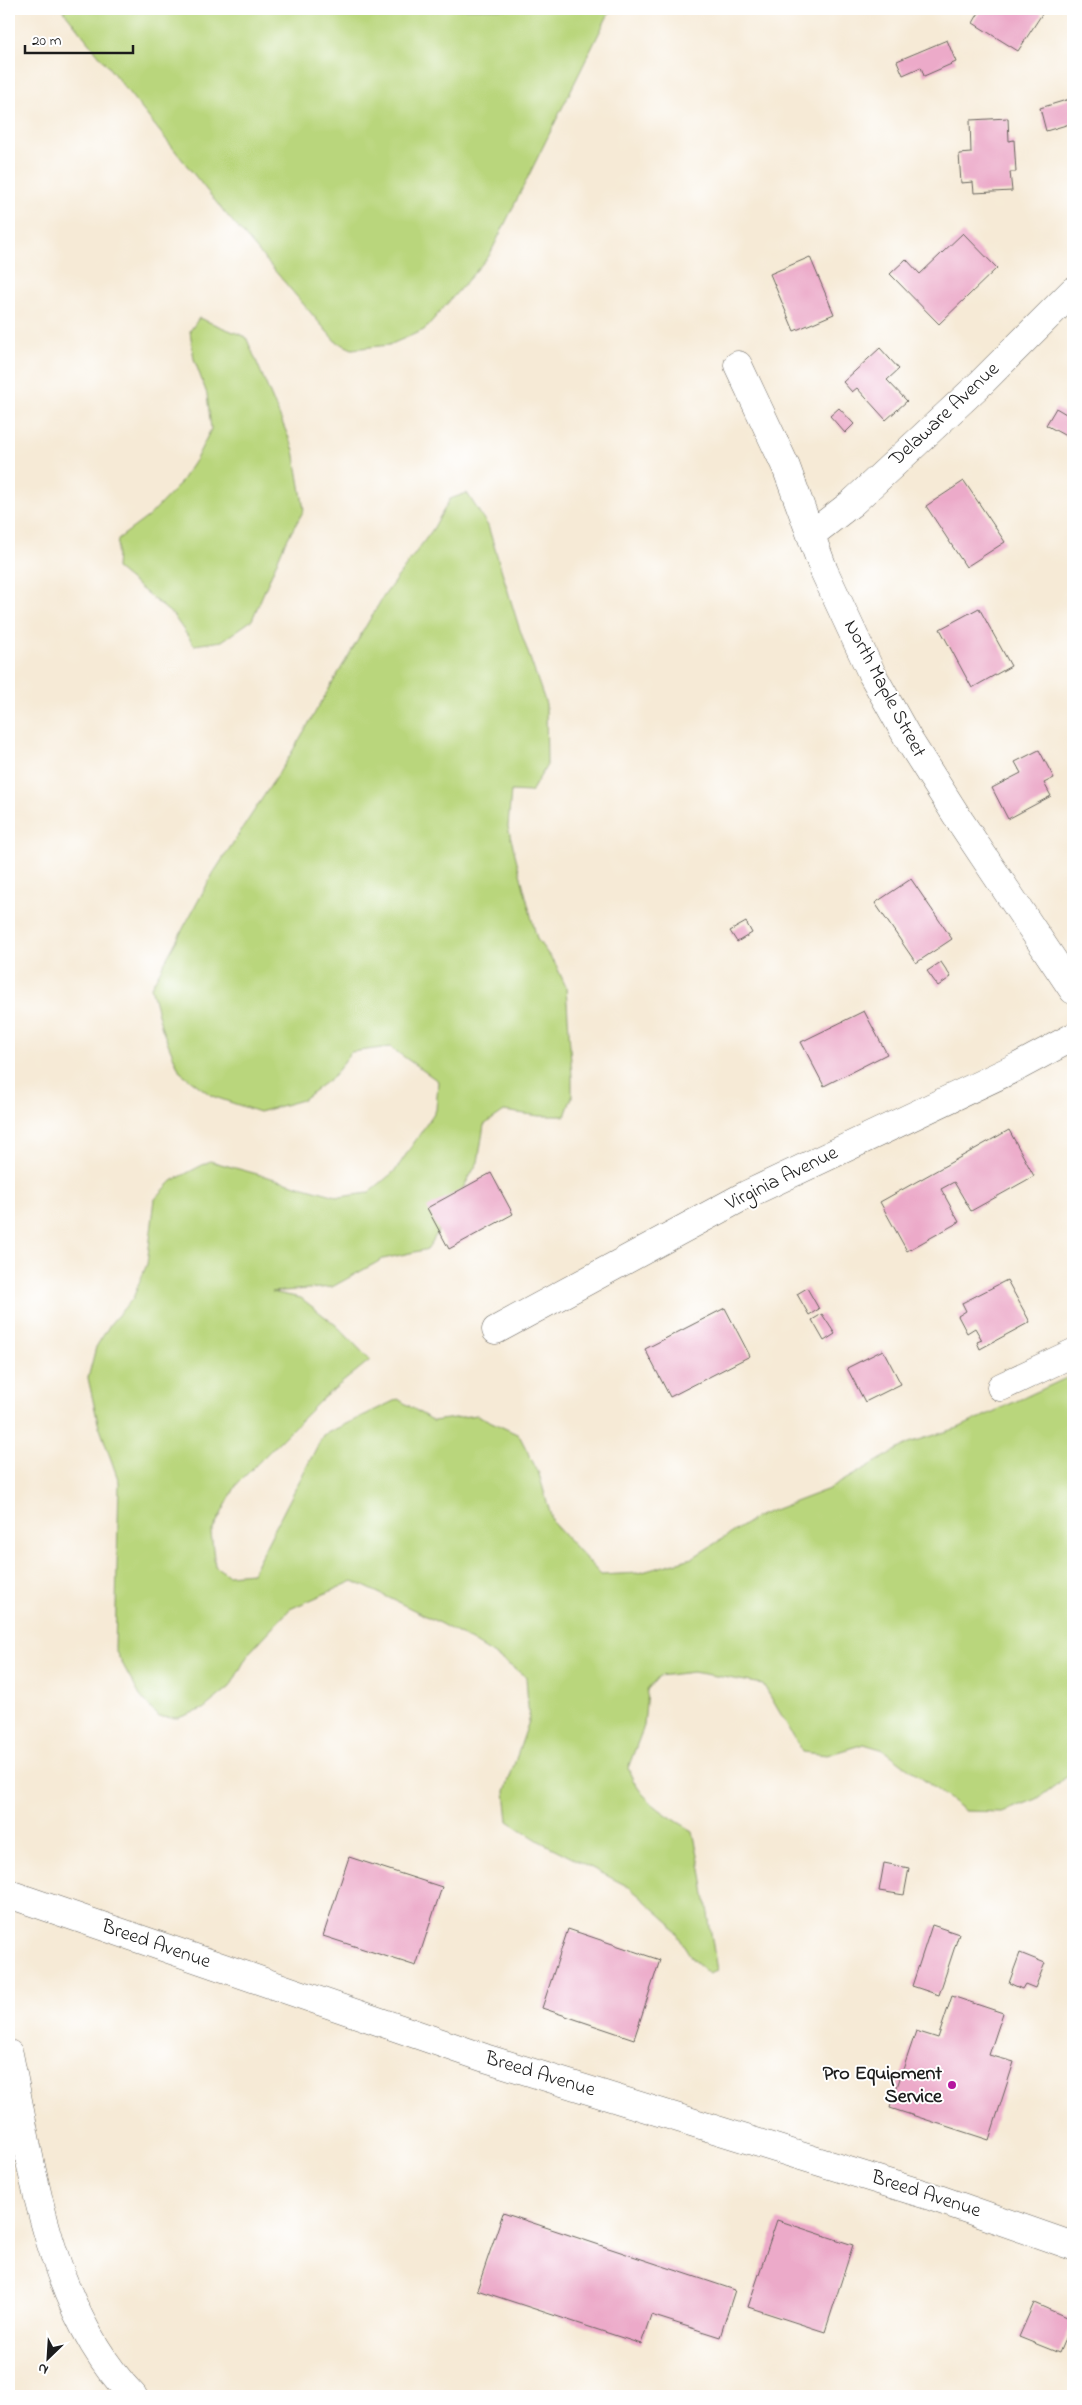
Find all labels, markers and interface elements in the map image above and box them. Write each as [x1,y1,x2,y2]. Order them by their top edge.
scale bar [25,22,132,54]
text: 20 m [32,30,62,52]
street label: Delaware Avenue [883,356,1007,475]
street label: North Maple Street [835,615,933,763]
street label: Virginia Avenue [720,1139,844,1220]
street label: Breed Avenue [97,1912,214,1977]
street label: Breed Avenue [480,2044,599,2105]
place label: Pro Equipment Service [823,2060,943,2112]
marker: Pro Equipment Service [946,2079,958,2091]
street label: Breed Avenue [867,2163,985,2226]
north arrow [22,2332,72,2382]
text: N [34,2357,52,2380]

